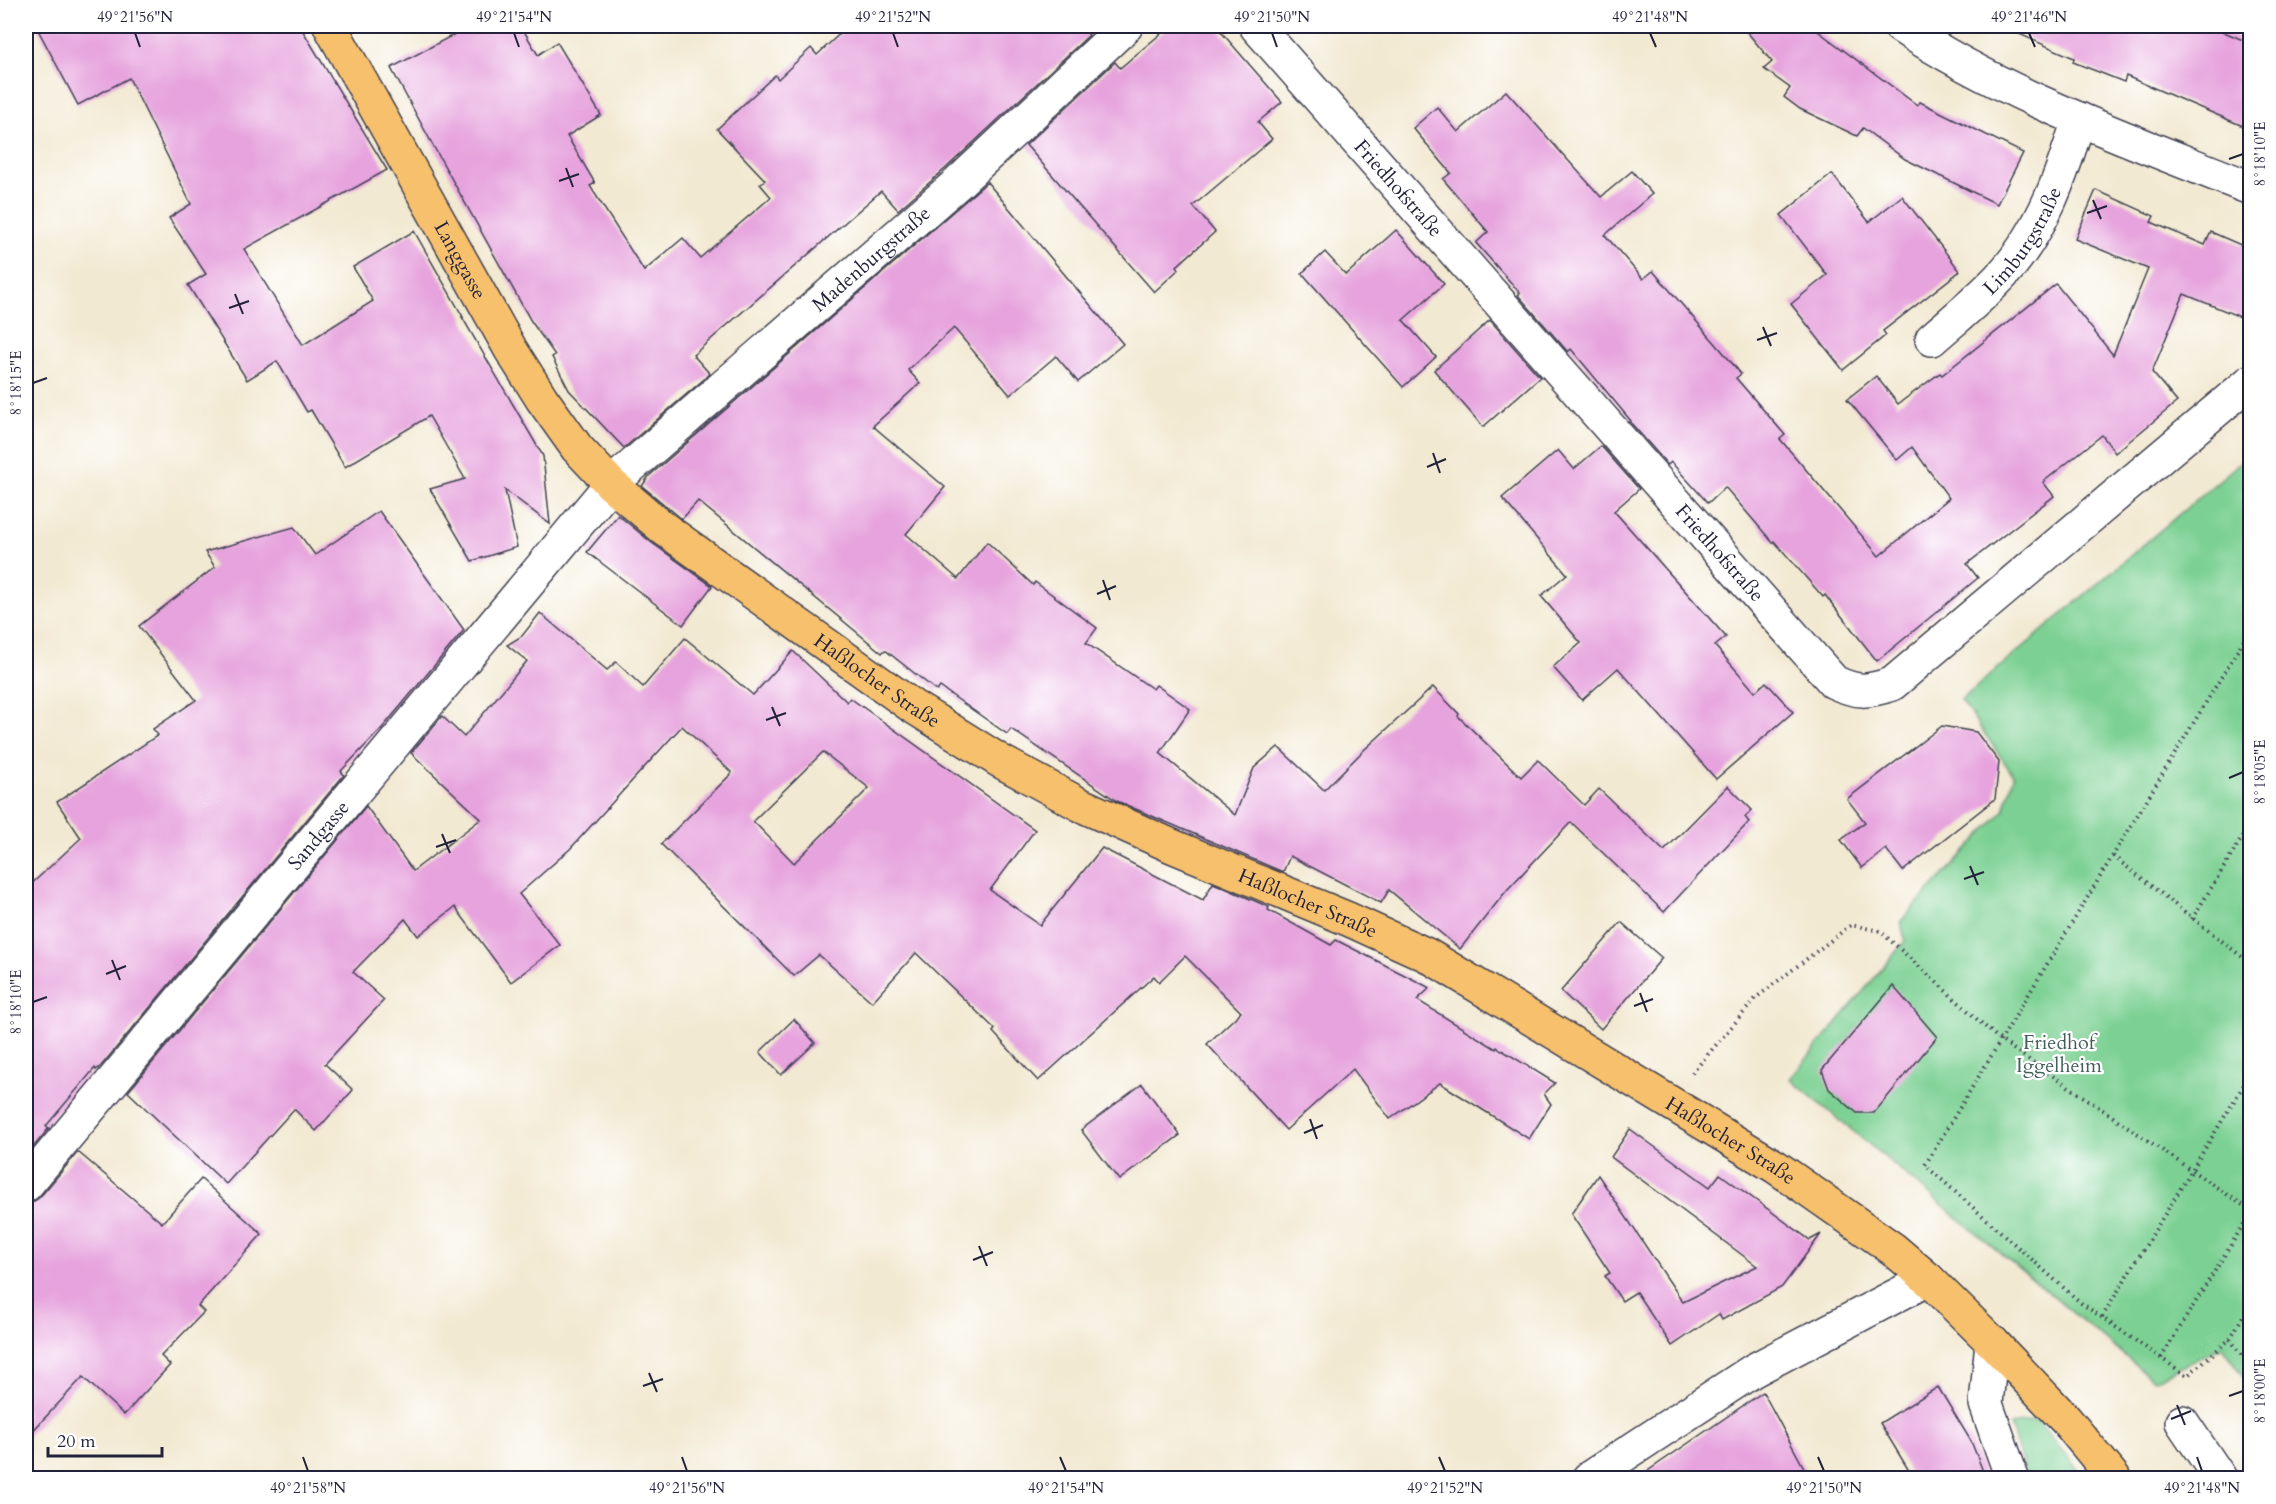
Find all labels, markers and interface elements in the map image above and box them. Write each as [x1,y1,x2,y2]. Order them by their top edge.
text: 49°21'56"N [97,7,173,27]
text: 49°21'54"N [476,7,552,27]
text: 49°21'52"N [855,7,931,27]
text: 49°21'50"N [1234,7,1310,27]
text: 49°21'48"N [1612,7,1688,27]
text: 49°21'46"N [1991,7,2067,27]
text: 8°18'10"E [2250,122,2270,186]
street label: Friedhofstraße [1348,133,1449,243]
street label: Limburgstraße [1977,183,2068,301]
street label: Madenburgstraße [806,200,936,318]
street label: Langgasse [428,216,493,304]
text: 8°18'15"E [6,351,26,415]
street label: Friedhofstraße [1670,498,1771,607]
street label: Haßlocher Straße [809,627,946,734]
text: 8°18'05"E [2250,740,2270,804]
street label: Sandgasse [281,794,355,875]
street label: Haßlocher Straße [1234,861,1382,944]
text: 8°18'10"E [6,970,26,1034]
park label: Friedhof Iggelheim [2016,1029,2102,1079]
street label: Haßlocher Straße [1661,1090,1802,1191]
text: 8°18'00"E [2250,1359,2270,1423]
scale bar [48,1420,162,1458]
text: 20 m [57,1429,96,1454]
text: 49°21'58"N [270,1478,346,1498]
text: 49°21'56"N [649,1478,725,1498]
text: 49°21'54"N [1028,1478,1104,1498]
text: 49°21'52"N [1407,1478,1483,1498]
text: 49°21'50"N [1786,1478,1862,1498]
text: 49°21'48"N [2164,1478,2240,1498]

